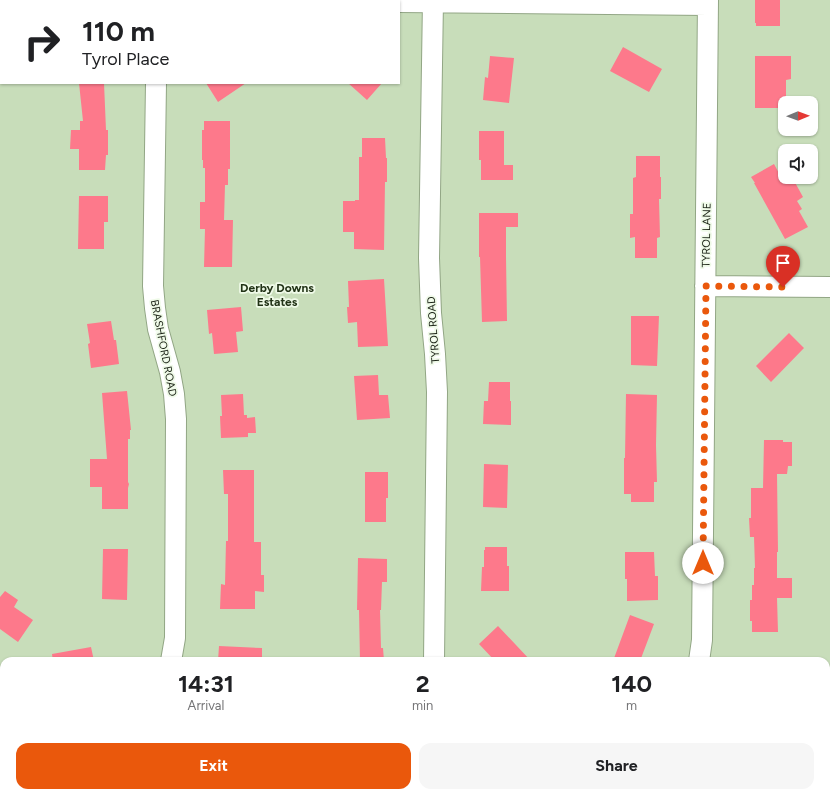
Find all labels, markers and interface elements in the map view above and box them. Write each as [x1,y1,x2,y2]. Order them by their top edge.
text: 110 m [82,14,155,48]
icon: right [16,16,68,68]
text: Tyrol Place [82,48,169,70]
north arrow [778,96,818,136]
map controls [778,96,818,184]
button: sound [778,144,818,184]
street label: TYROL LANE [699,203,714,268]
pin [766,246,800,287]
icon: arrive [772,252,794,274]
district label: Derby Downs Estates [240,281,314,309]
street label: TYROL ROAD [425,296,442,364]
street label: BRASHFORD ROAD [148,299,179,398]
position arrow [682,542,724,584]
text: 14:31 [178,669,234,698]
text: 2 [416,669,430,698]
text: 140 [611,669,652,698]
text: Arrival [188,698,224,713]
text: min [412,698,433,713]
text: m [626,698,637,713]
button: Exit [16,743,411,789]
button: Share [419,743,814,789]

